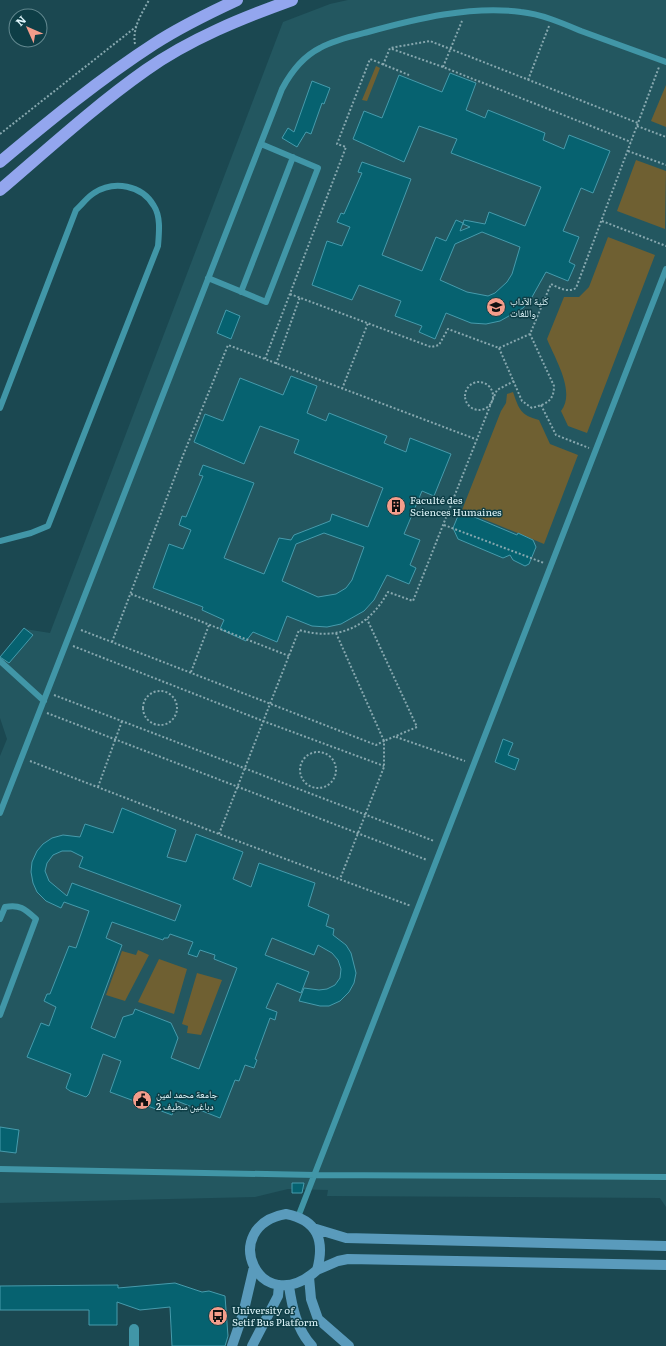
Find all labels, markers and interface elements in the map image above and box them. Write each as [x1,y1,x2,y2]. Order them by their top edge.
north arrow [8,8,48,48]
text: N [11,11,29,29]
place label: كلية الآداب واللغات [510,293,549,320]
school or university icon: كلية الآداب واللغات [485,296,507,318]
place label: Faculté des Sciences Humaines [410,492,502,519]
building icon: Faculté des Sciences Humaines [385,495,407,517]
place label: جامعة محمد لمين دباغين سطيف 2 [156,1086,219,1113]
public building icon: جامعة محمد لمين دباغين سطيف 2 [131,1089,153,1111]
place label: University of Setif Bus Platform [232,1302,318,1329]
bus stop icon: University of Setif Bus Platform [207,1305,229,1327]

